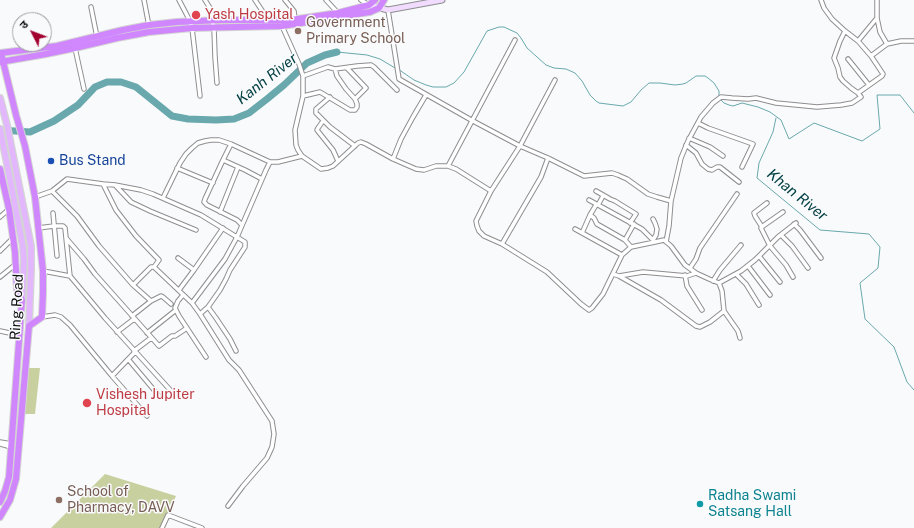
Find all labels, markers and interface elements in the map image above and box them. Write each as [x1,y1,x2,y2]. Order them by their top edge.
place label: Yash Hospital [205,7,294,23]
marker: Yash Hospital [190,9,202,21]
north arrow [12,12,52,52]
place label: Government Primary School [306,15,405,48]
text: उ [17,18,30,31]
marker: Government Primary School [293,26,303,36]
water label: Kanh River [233,50,301,108]
place label: Bus Stand [59,153,126,169]
marker: Bus Stand [46,156,56,166]
water label: Khan River [763,165,831,225]
street label: Ring Road [7,273,27,341]
place label: Vishesh Jupiter Hospital [96,387,195,420]
marker: Vishesh Jupiter Hospital [81,397,93,409]
place label: School of Pharmacy, DAVV [67,484,175,516]
place label: Radha Swami Satsang Hall [708,488,796,520]
marker: School of Pharmacy, DAVV [54,495,64,505]
marker: Radha Swami Satsang Hall [695,499,705,509]

